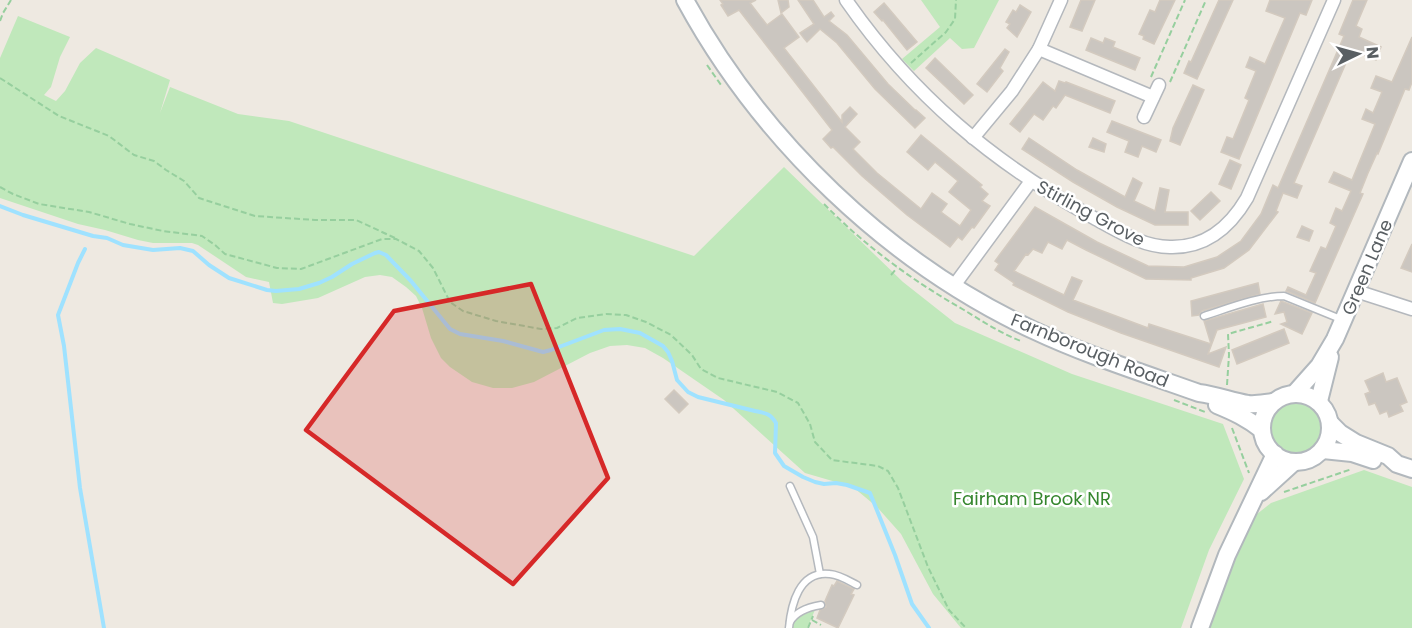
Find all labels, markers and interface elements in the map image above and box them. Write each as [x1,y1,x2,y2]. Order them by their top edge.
north arrow [1328,24,1388,84]
text: N [1360,46,1384,60]
street label: Stirling Grove [1033,174,1149,252]
street label: Green Lane [1336,215,1398,319]
street label: Farnborough Road [1007,307,1173,393]
park label: Fairham Brook NR [953,486,1111,511]

